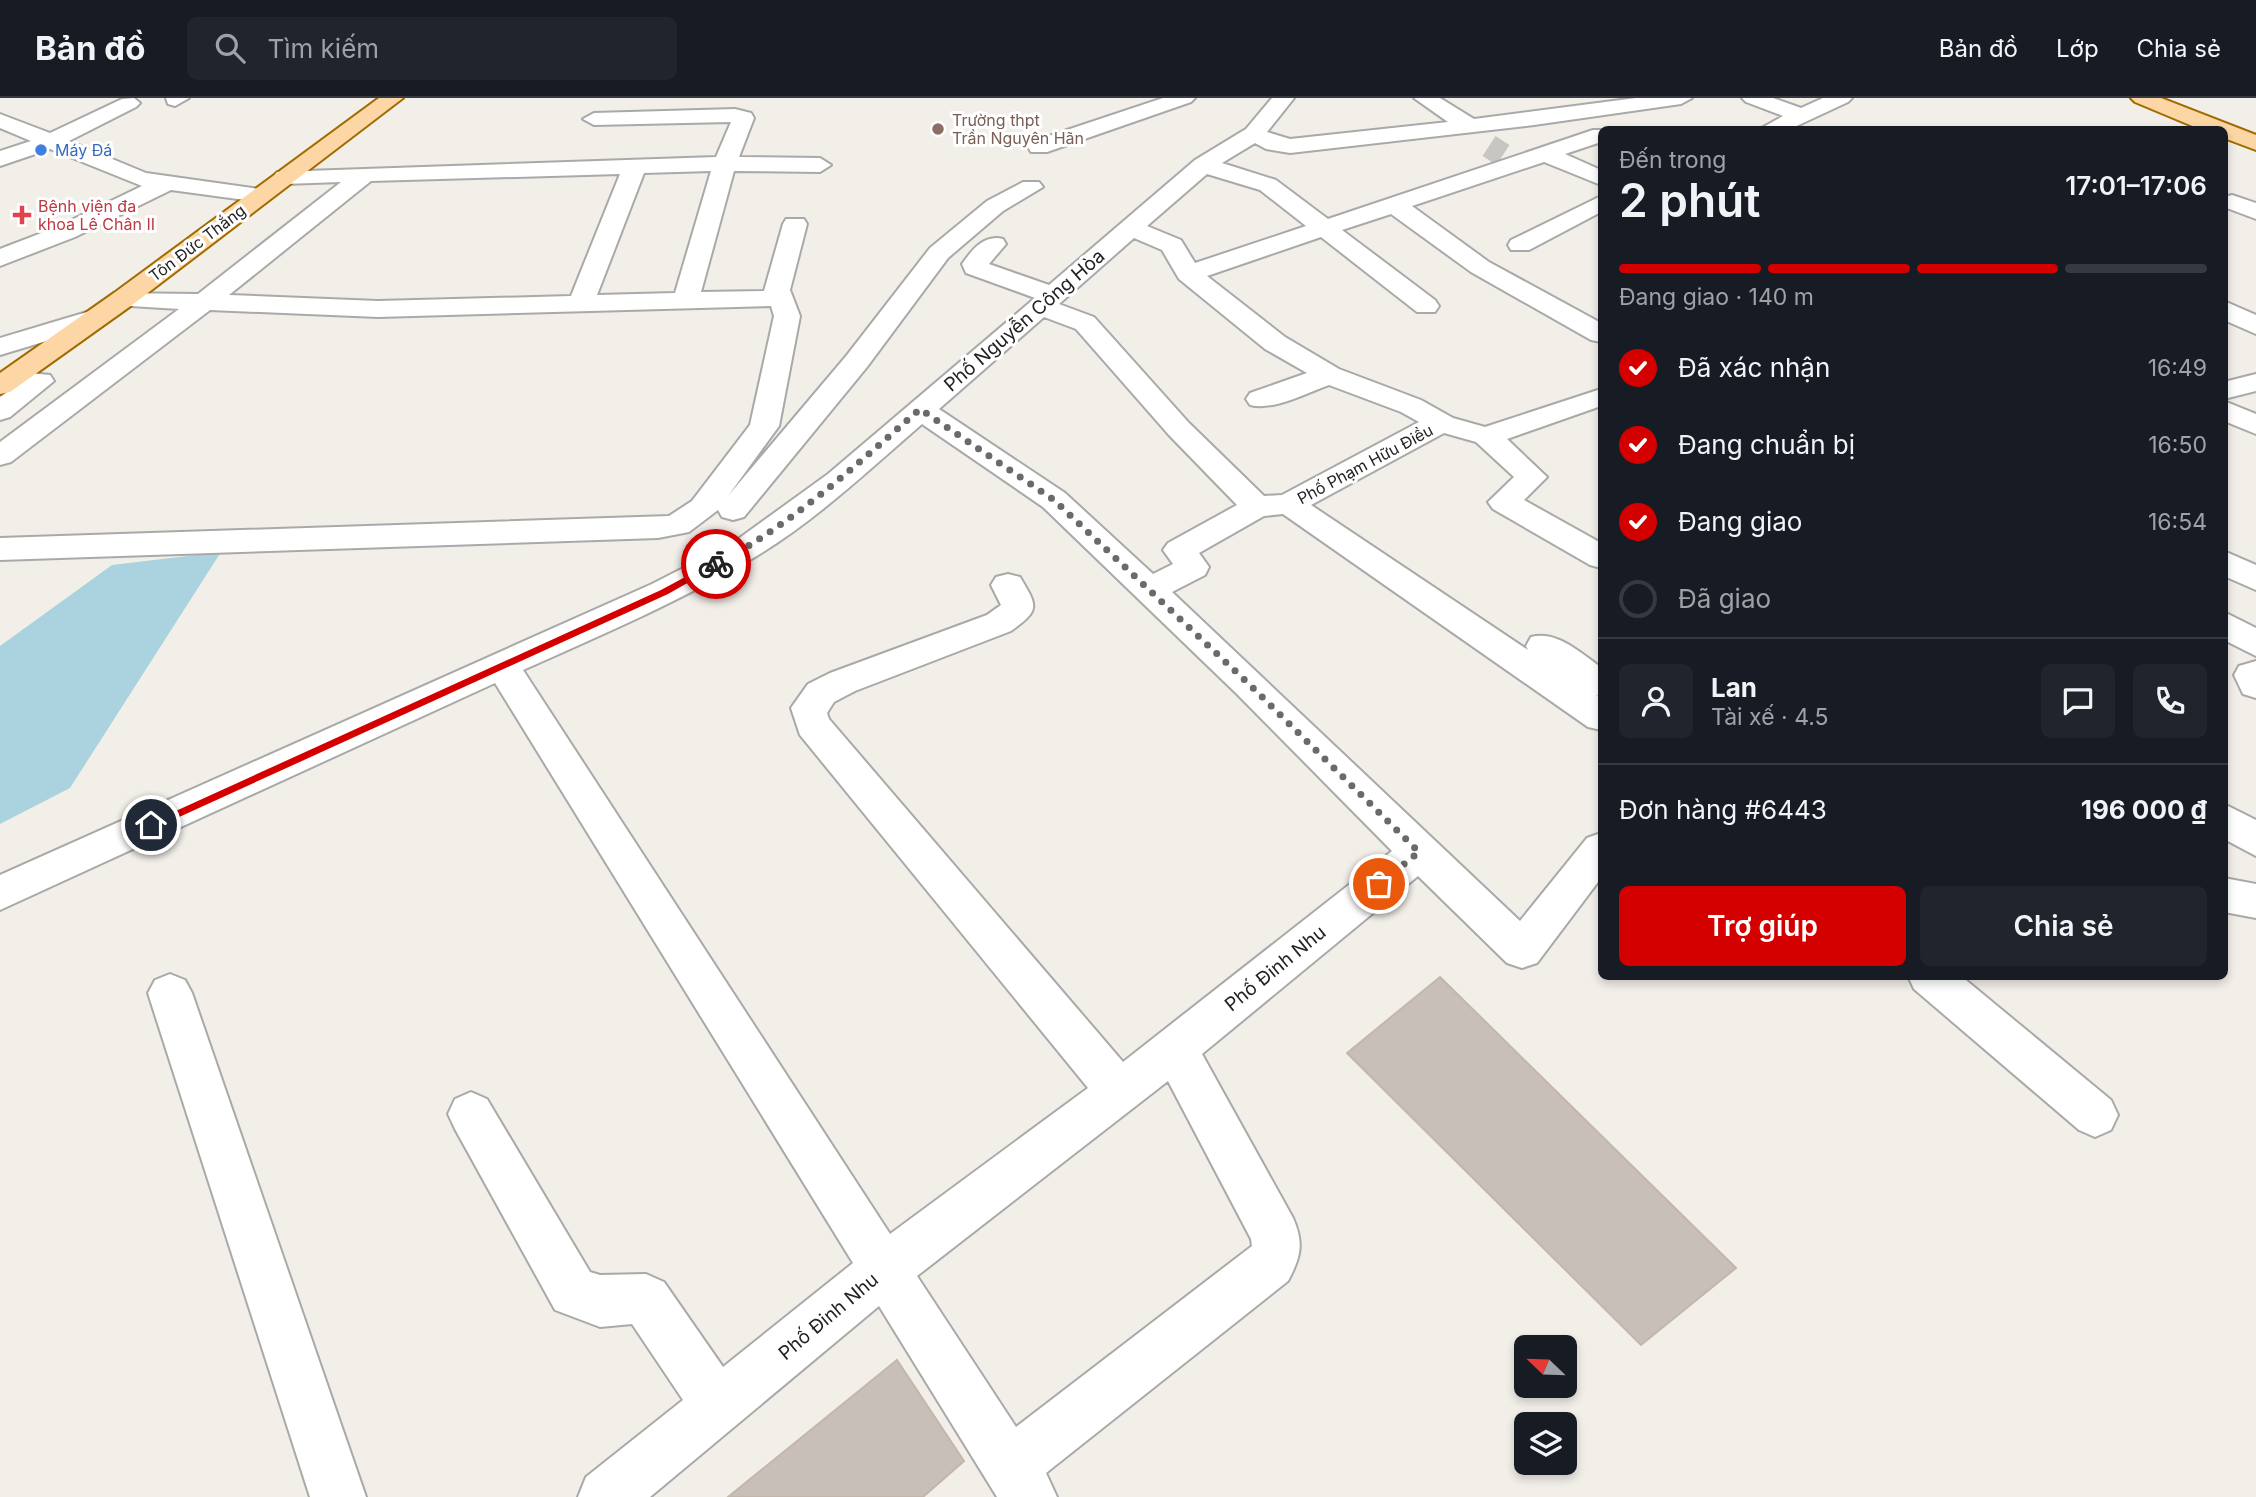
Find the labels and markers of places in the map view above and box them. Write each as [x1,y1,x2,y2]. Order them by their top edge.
place label: Trường thpt Trần Nguyên Hãn [952,110,1084,148]
marker: Trường thpt Trần Nguyên Hãn [930,121,946,137]
place label: Máy Đá [55,140,112,160]
marker: Máy Đá [33,142,49,158]
place label: Bệnh viện đa khoa Lê Chân II [38,196,155,234]
marker: Bệnh viện đa khoa Lê Chân II [12,205,32,225]
pin [121,795,181,855]
pin [1349,854,1409,914]

